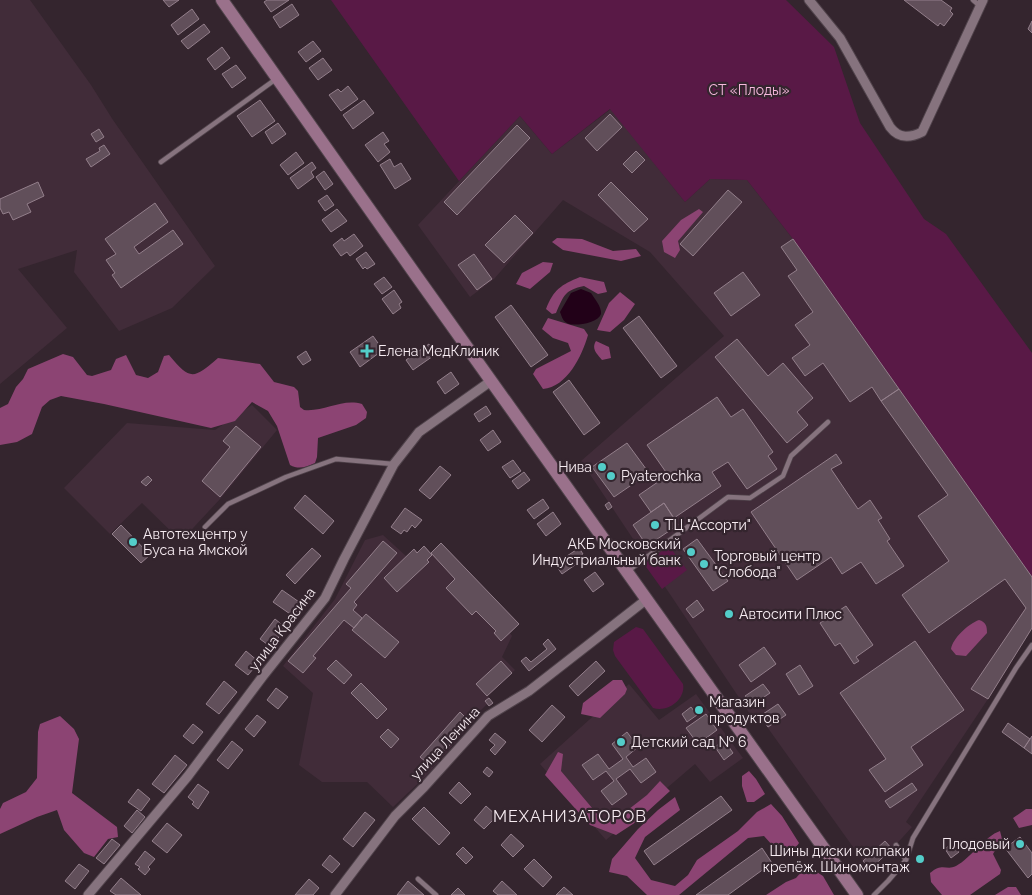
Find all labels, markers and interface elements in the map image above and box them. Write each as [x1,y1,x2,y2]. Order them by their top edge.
park label: СТ «Плоды» [708,82,790,98]
place label: Елена МедКлиник [378,343,500,359]
marker: Елена МедКлиник [360,344,374,358]
place label: Нива [558,459,592,475]
marker: Нива [596,461,608,473]
place label: Pyaterochka [621,468,701,484]
marker: Pyaterochka [605,470,617,482]
place label: ТЦ "Ассорти" [665,517,751,533]
marker: ТЦ "Ассорти" [649,519,661,531]
place label: Автотехцентр у Буса на Ямской [143,526,248,558]
marker: Автотехцентр у Буса на Ямской [127,536,139,548]
place label: АКБ Московский Индустриальный банк [532,536,681,568]
marker: АКБ Московский Индустриальный банк [685,546,697,558]
place label: Торговый центр "Слобода" [714,548,821,580]
marker: Торговый центр "Слобода" [698,558,710,570]
street label: улица Красина [245,584,319,674]
place label: Автосити Плюс [739,606,842,622]
marker: Автосити Плюс [723,608,735,620]
place label: Магазин продуктов [709,694,779,726]
street label: улица Ленина [407,703,483,783]
marker: Магазин продуктов [693,704,705,716]
place label: Детский сад № 6 [631,734,747,750]
marker: Детский сад № 6 [615,736,627,748]
district label: МЕХАНИЗАТОРОВ [493,807,647,826]
place label: Плодовый [942,836,1010,852]
marker: Плодовый [1014,838,1026,850]
place label: Шины диски колпаки крепёж. Шиномонтаж [763,843,910,875]
marker: Шины диски колпаки крепёж. Шиномонтаж [914,853,926,865]

